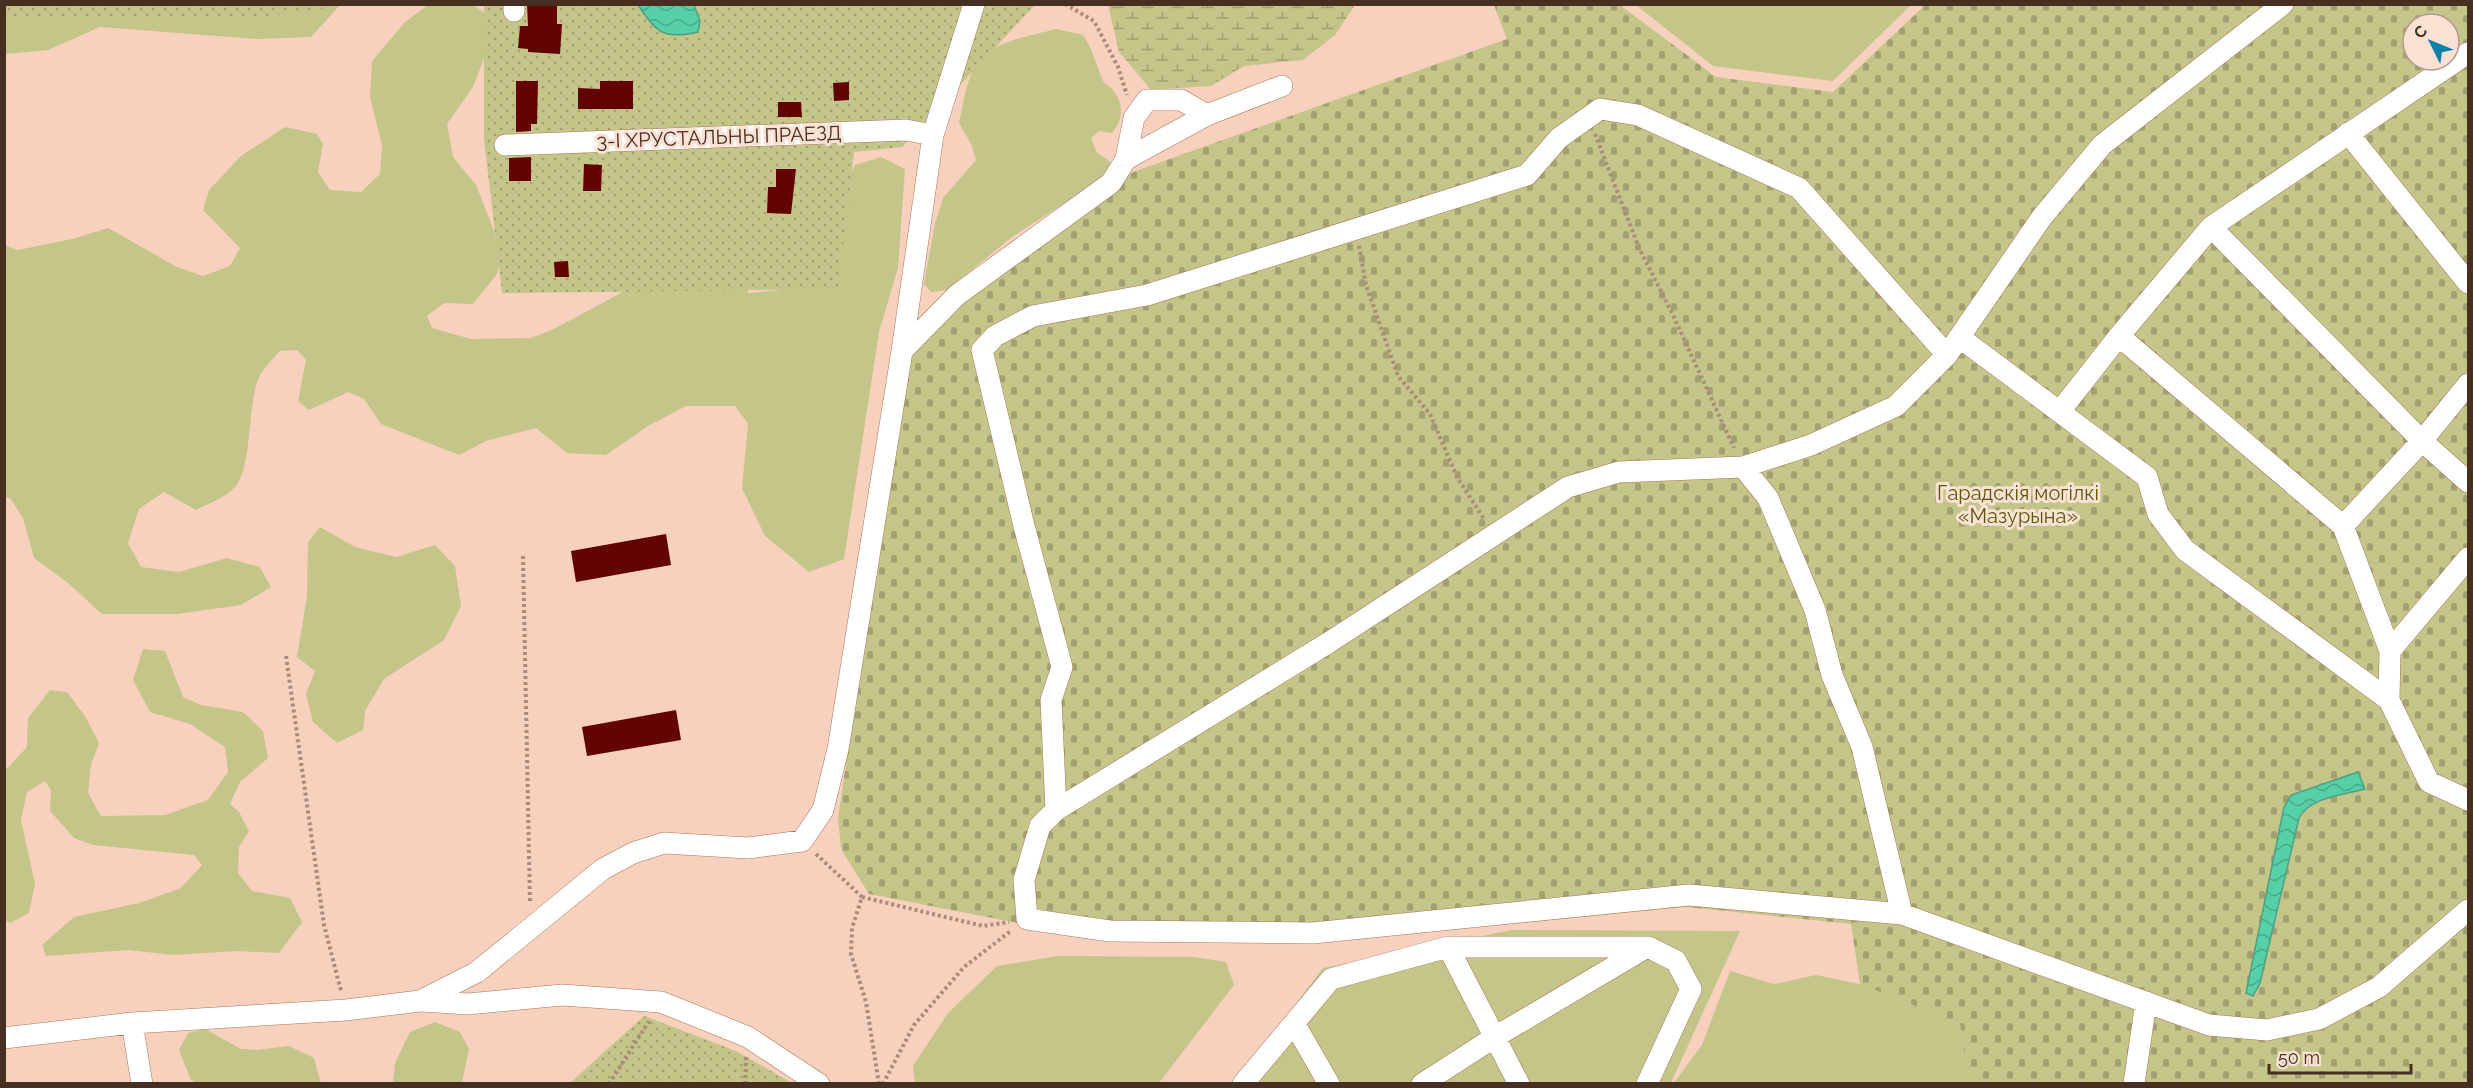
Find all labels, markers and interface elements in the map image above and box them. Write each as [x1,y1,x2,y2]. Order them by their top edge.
north arrow [2401,12,2461,72]
text: С [2410,22,2431,43]
street label: 3-І ХРУСТАЛЬНЫ ПРАЕЗД [596,121,842,153]
park label: Гарадскія могілкі «Мазурына» [1937,481,2099,528]
scale bar [2269,1037,2412,1075]
text: 50 m [2278,1047,2320,1068]

